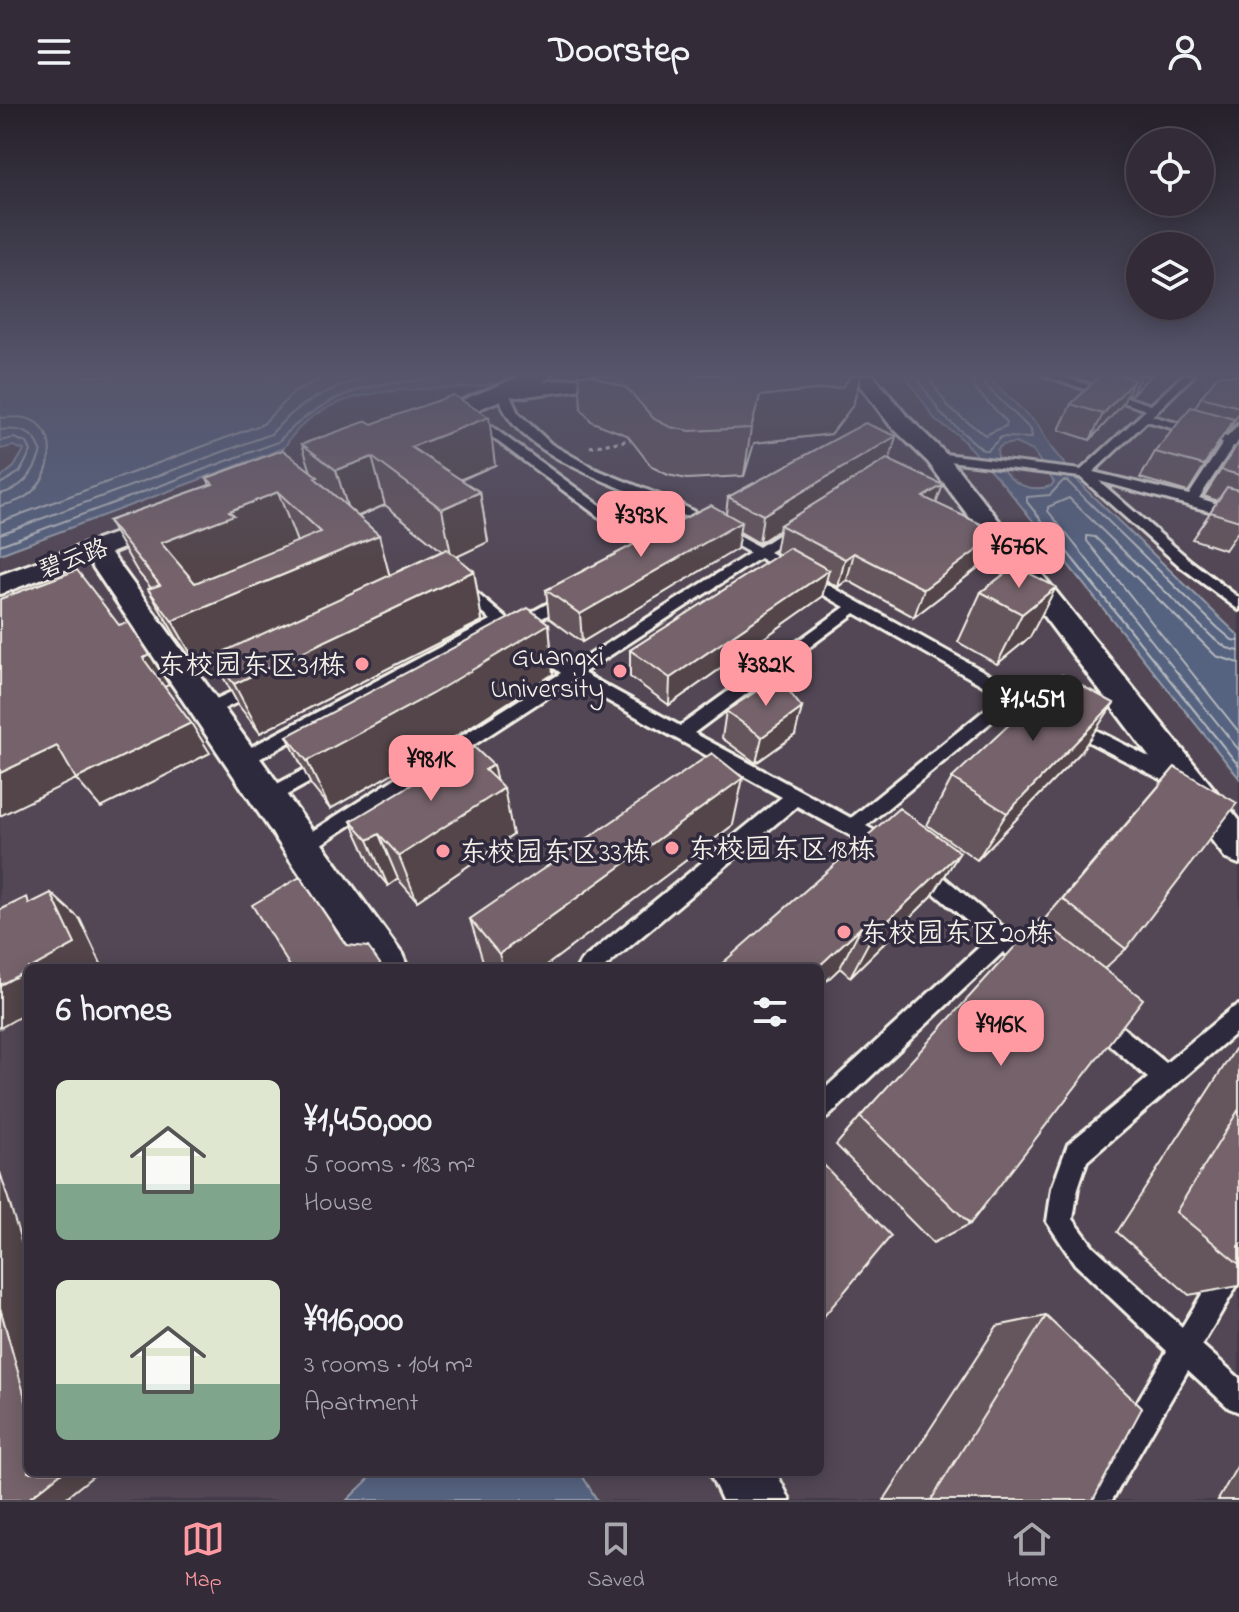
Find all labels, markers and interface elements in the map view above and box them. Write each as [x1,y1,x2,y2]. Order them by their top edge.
text: Doorstep [549,26,690,79]
icon: menu [32,30,76,74]
icon: person [1163,30,1207,74]
map controls [1126,128,1214,320]
button: locate [1126,128,1214,216]
button: layers [1126,232,1214,320]
pin: ¥393K [585,491,697,559]
text: ¥393K [615,498,667,536]
pin: ¥676K [963,522,1075,590]
text: ¥676K [991,529,1047,567]
street label: 碧云路 [34,532,114,589]
place label: Guangxi University [490,638,604,711]
pin: ¥382K [710,640,822,708]
place label: 东校园东区31栋 [158,647,346,688]
text: ¥382K [738,647,794,685]
marker: 东校园东区31栋 [353,655,371,673]
marker: Guangxi University [611,662,629,680]
pin: ¥1.45M [968,675,1098,743]
text: ¥1.45M [1000,682,1066,720]
pin: ¥981K [375,735,487,803]
text: ¥981K [407,742,455,780]
place label: 东校园东区18栋 [688,831,875,872]
place label: 东校园东区33栋 [459,834,650,875]
marker: 东校园东区18栋 [663,839,681,857]
marker: 东校园东区33栋 [434,842,452,860]
place label: 东校园东区20栋 [860,915,1054,956]
marker: 东校园东区20栋 [835,923,853,941]
text: 6 homes [56,987,172,1037]
icon: filters [748,990,792,1034]
pin: ¥916K [945,1000,1057,1068]
text: ¥916K [976,1007,1026,1045]
text: ¥1,450,000 [304,1097,432,1147]
icon: home [120,1112,216,1208]
text: 5 rooms · 183 m² [304,1147,476,1185]
text: House [304,1185,372,1223]
text: ¥916,000 [304,1297,403,1347]
icon: home [120,1312,216,1408]
text: 3 rooms · 104 m² [304,1347,473,1385]
text: Apartment [304,1385,418,1423]
tab: Map [181,1517,225,1597]
tab: Saved [587,1517,645,1597]
tab: Home [1007,1517,1058,1597]

